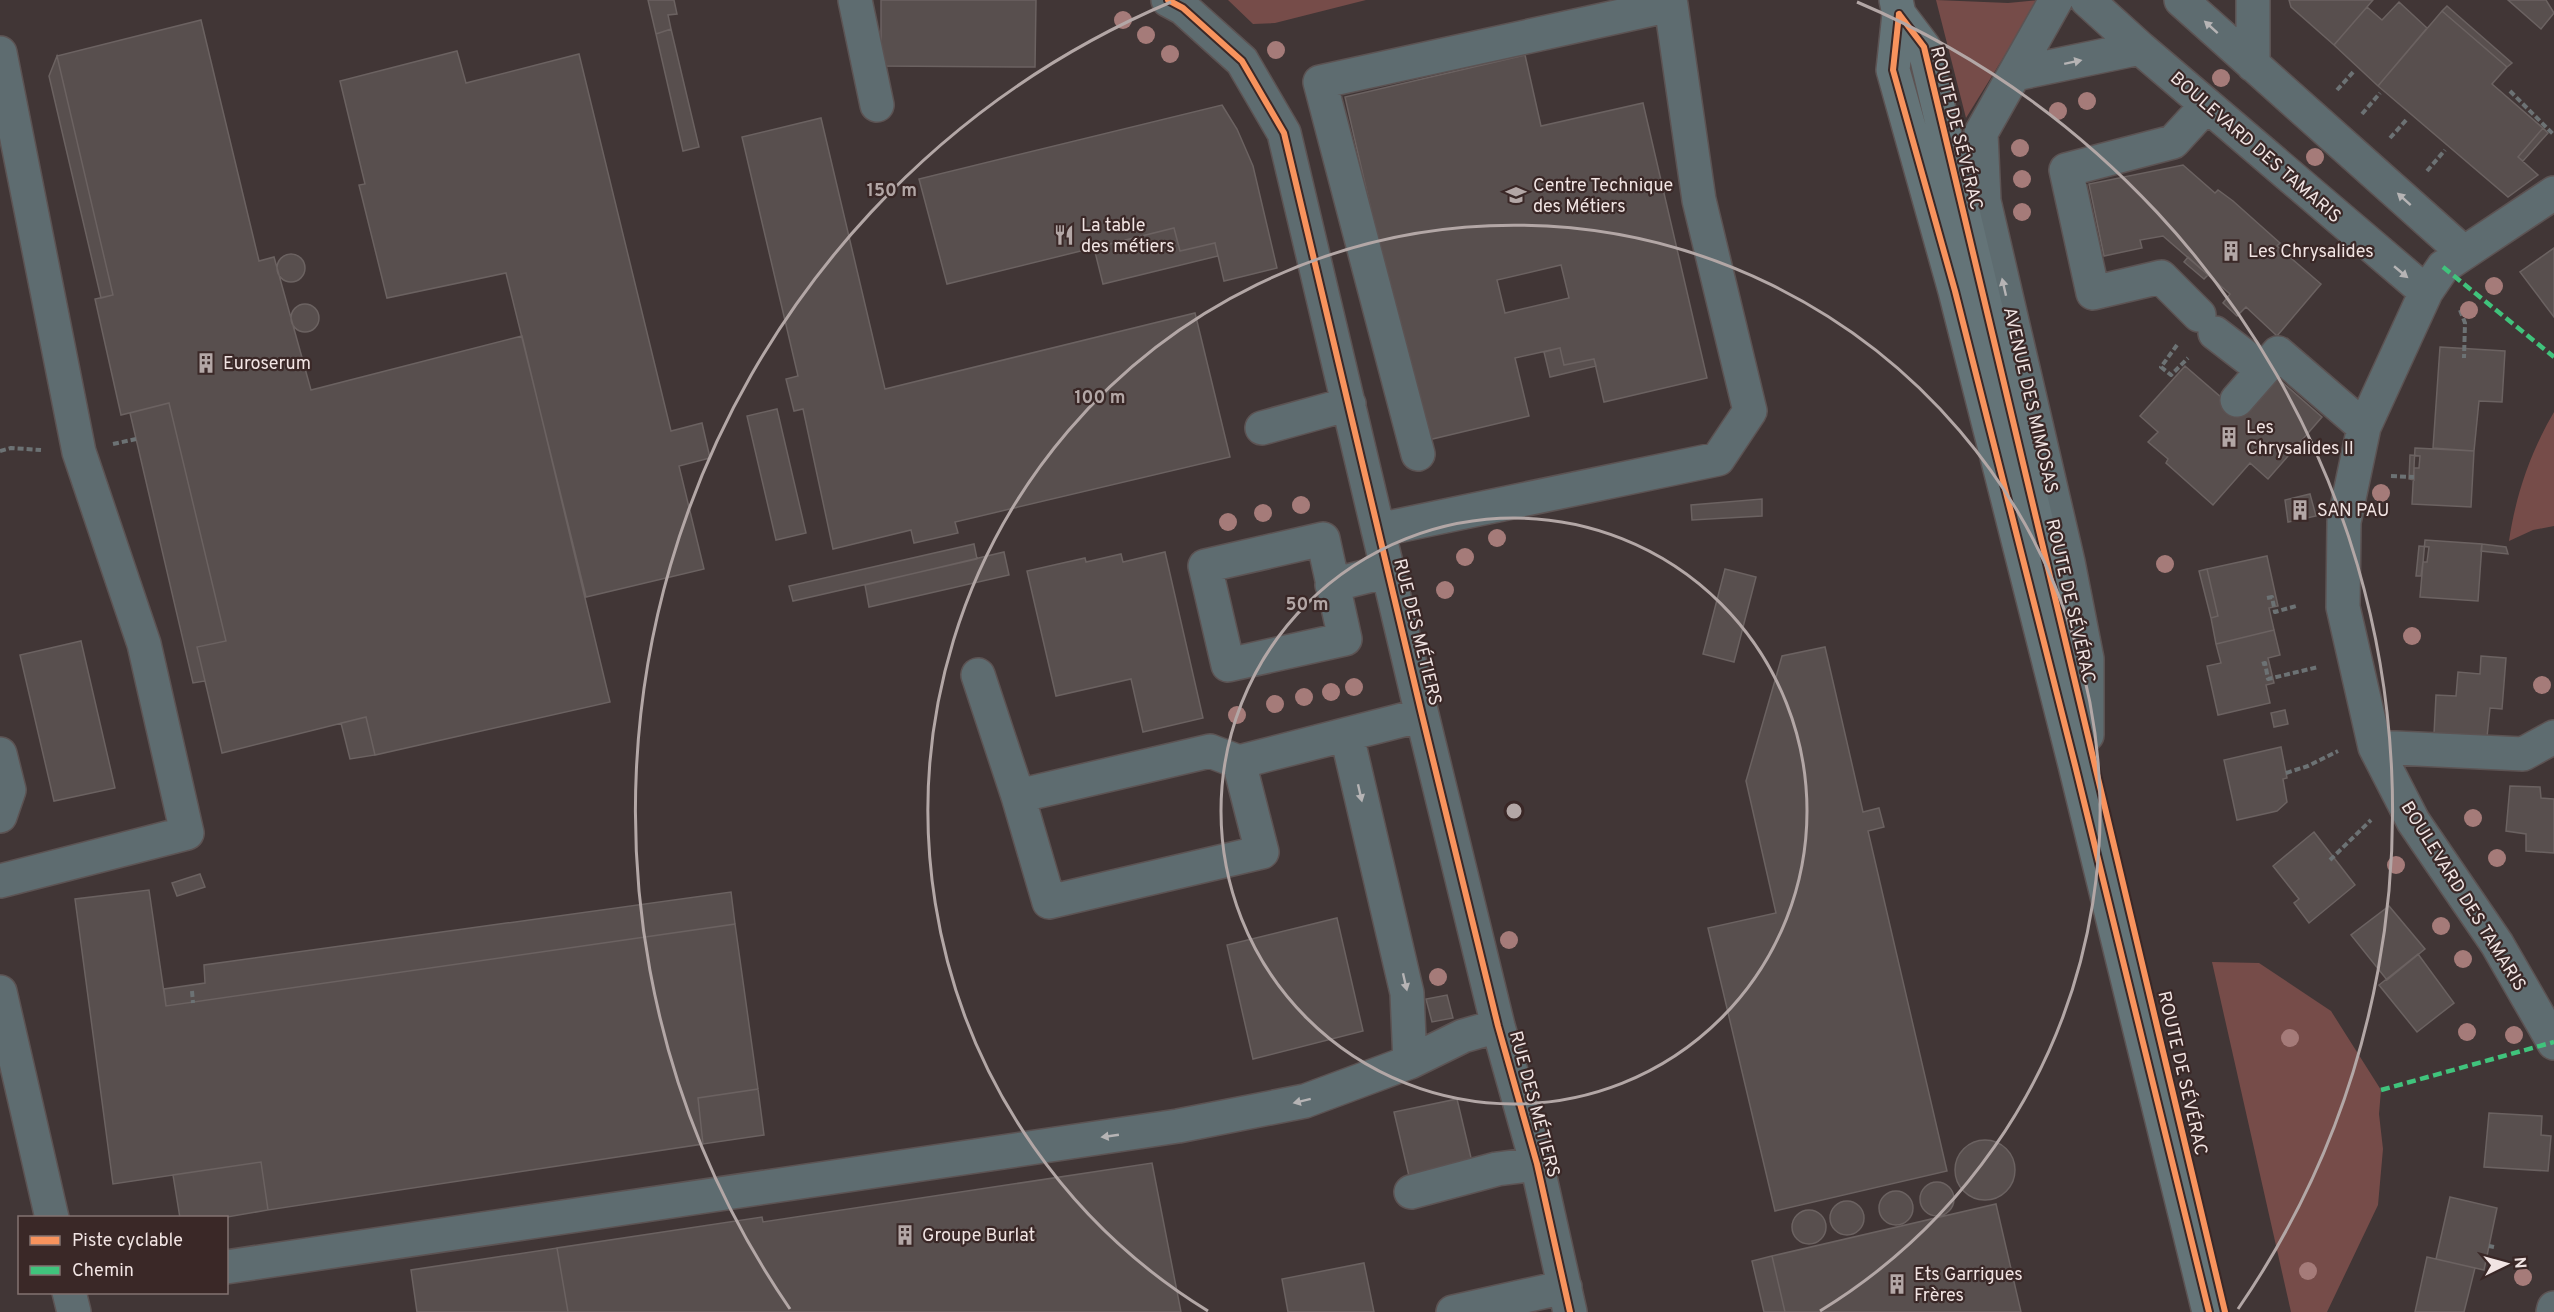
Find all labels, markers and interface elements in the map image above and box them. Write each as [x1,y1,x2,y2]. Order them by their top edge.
one-way arrow [2204,20,2219,34]
street label: ROUTE DE SÉVÉRAC [1924,44,1989,213]
one-way arrow [2063,57,2082,66]
street label: BOULEVARD DES TAMARIS [2165,67,2345,229]
place label: Centre Technique des Métiers [1533,175,1673,219]
text: 150 m [867,180,917,203]
school or university icon: Centre Technique des Métiers [1504,183,1528,207]
one-way arrow [2397,193,2412,206]
place label: La table des métiers [1081,215,1175,259]
restaurant icon: La table des métiers [1052,223,1076,247]
building icon: Les Chrysalides [2219,239,2243,263]
place label: Les Chrysalides [2248,241,2374,264]
one-way arrow [2393,265,2409,278]
one-way arrow [1999,277,2008,296]
street label: AVENUE DES MIMOSAS [1997,305,2062,496]
building icon: Euroserum [194,351,218,375]
place label: Euroserum [223,353,311,376]
text: 100 m [1074,387,1126,410]
place label: Les Chrysalides II [2246,417,2354,461]
building icon: Les Chrysalides II [2217,425,2241,449]
building icon: SAN PAU [2288,498,2312,522]
place label: SAN PAU [2317,500,2389,523]
street label: ROUTE DE SÉVÉRAC [2039,516,2102,686]
street label: RUE DES MÉTIERS [1387,556,1448,708]
text: 50 m [1285,594,1329,617]
one-way arrow [1356,783,1366,802]
street label: BOULEVARD DES TAMARIS [2395,798,2531,996]
centre of rings [1504,801,1524,821]
one-way arrow [1401,973,1410,992]
street label: ROUTE DE SÉVÉRAC [2151,988,2214,1158]
street label: RUE DES MÉTIERS [1503,1028,1566,1180]
one-way arrow [1293,1097,1311,1107]
one-way arrow [1100,1131,1119,1140]
legend [18,1216,228,1294]
building icon: Groupe Burlat [893,1223,917,1247]
place label: Groupe Burlat [922,1225,1035,1248]
text: Piste cyclable [72,1230,183,1253]
north arrow [2476,1234,2536,1294]
text: N [2508,1256,2529,1269]
text: Chemin [72,1260,134,1283]
place label: Ets Garrigues Frères [1914,1264,2023,1308]
building icon: Ets Garrigues Frères [1885,1272,1909,1296]

